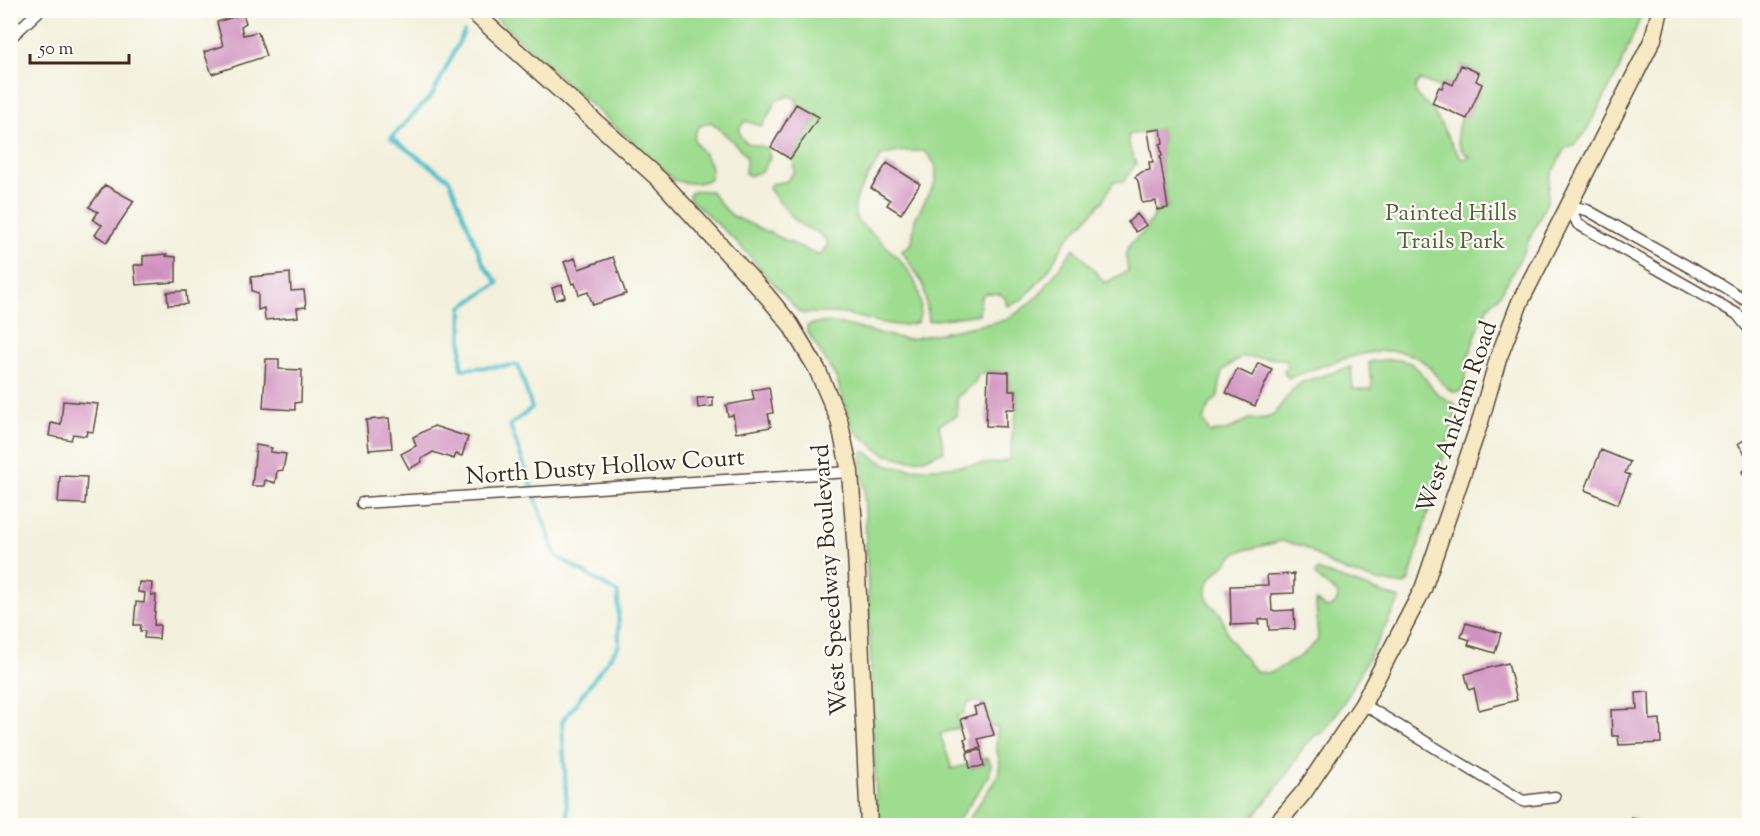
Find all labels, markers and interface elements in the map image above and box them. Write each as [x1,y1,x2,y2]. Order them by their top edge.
scale bar [30,27,129,65]
text: 50 m [38,37,74,63]
park label: Painted Hills Trails Park [1385,197,1517,259]
street label: West Anklam Road [1409,316,1507,519]
street label: North Dusty Hollow Court [465,441,746,495]
street label: West Speedway Boulevard [805,442,857,717]

